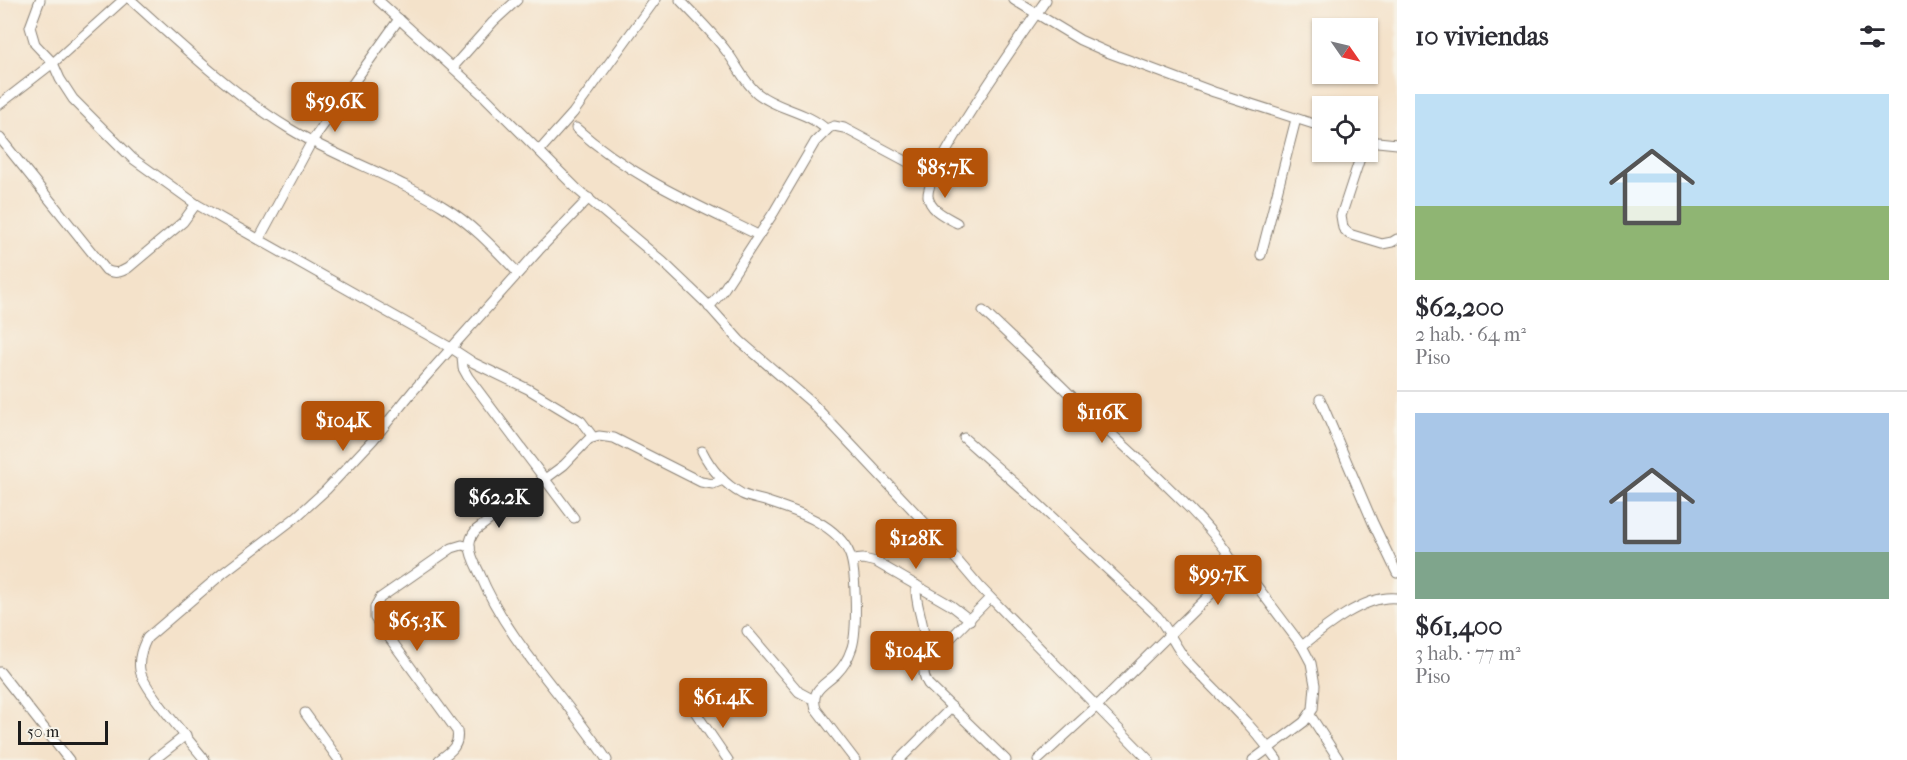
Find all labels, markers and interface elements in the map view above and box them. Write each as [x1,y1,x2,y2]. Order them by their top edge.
north arrow [1312,18,1378,84]
map controls [1312,18,1378,162]
icon: filters [1856,20,1889,53]
text: 10 viviendas [1415,21,1549,52]
pin: $59.6K [286,82,384,133]
text: $59.6K [305,90,365,113]
button: locate [1312,96,1378,162]
icon: home [1598,133,1706,241]
pin: $85.7K [896,148,994,199]
text: $85.7K [917,156,973,179]
text: $62,200 [1415,292,1504,323]
text: 2 hab. · 64 m² [1415,323,1526,346]
text: Piso [1415,346,1451,369]
pin: $116K [1060,393,1144,444]
pin: $104K [301,401,385,452]
text: $116K [1077,401,1127,424]
text: $104K [315,409,371,432]
icon: home [1598,452,1706,560]
pin: $62.2K [450,478,548,529]
text: $62.2K [469,486,529,509]
pin: $128K [874,519,958,570]
text: $128K [889,527,943,550]
pin: $99.7K [1169,555,1267,606]
text: $99.7K [1189,563,1247,586]
pin: $65.3K [368,601,466,652]
text: $65.3K [388,609,446,632]
text: $61,400 [1415,611,1503,642]
pin: $104K [870,631,954,682]
text: $104K [884,639,940,662]
text: 3 hab. · 77 m² [1415,642,1521,665]
text: Piso [1415,665,1451,688]
pin: $61.4K [674,678,772,729]
text: $61.4K [693,686,753,709]
scale bar [18,718,108,746]
text: 50 m [27,722,59,741]

